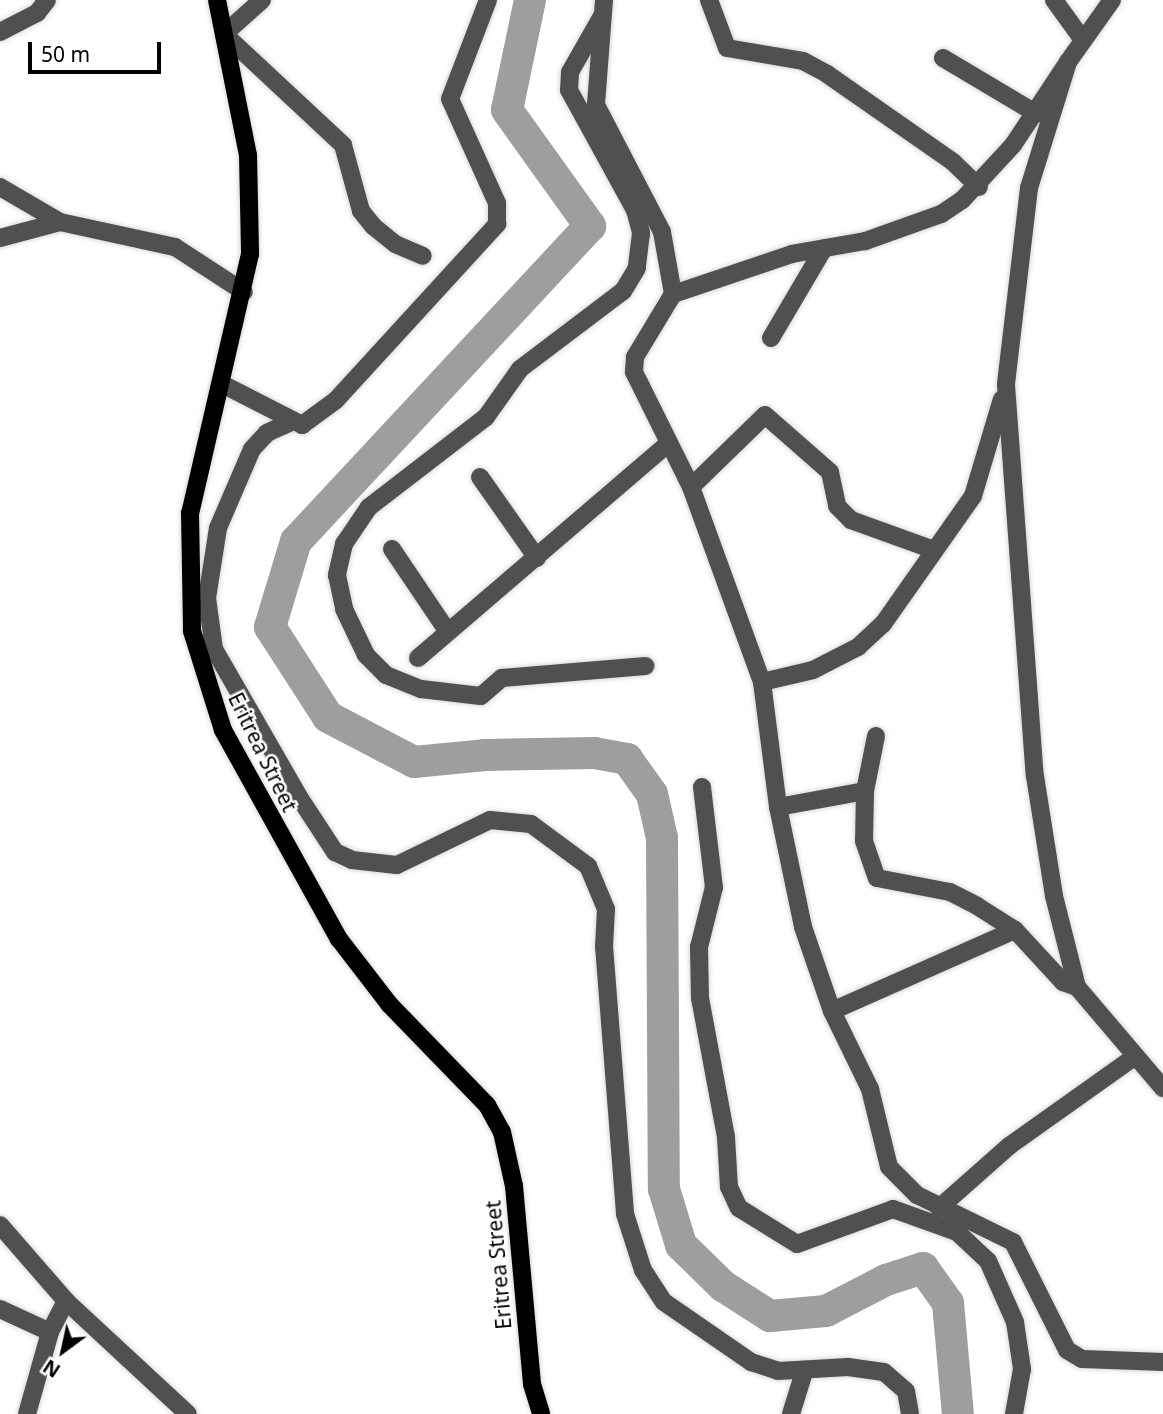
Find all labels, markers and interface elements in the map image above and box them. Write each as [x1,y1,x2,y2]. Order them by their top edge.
scale bar [32,28,164,72]
text: 50 m [41,40,90,68]
street label: Eritrea Street [223,688,303,816]
street label: Eritrea Street [480,1199,516,1331]
north arrow [28,1316,98,1386]
text: N [38,1354,65,1384]

